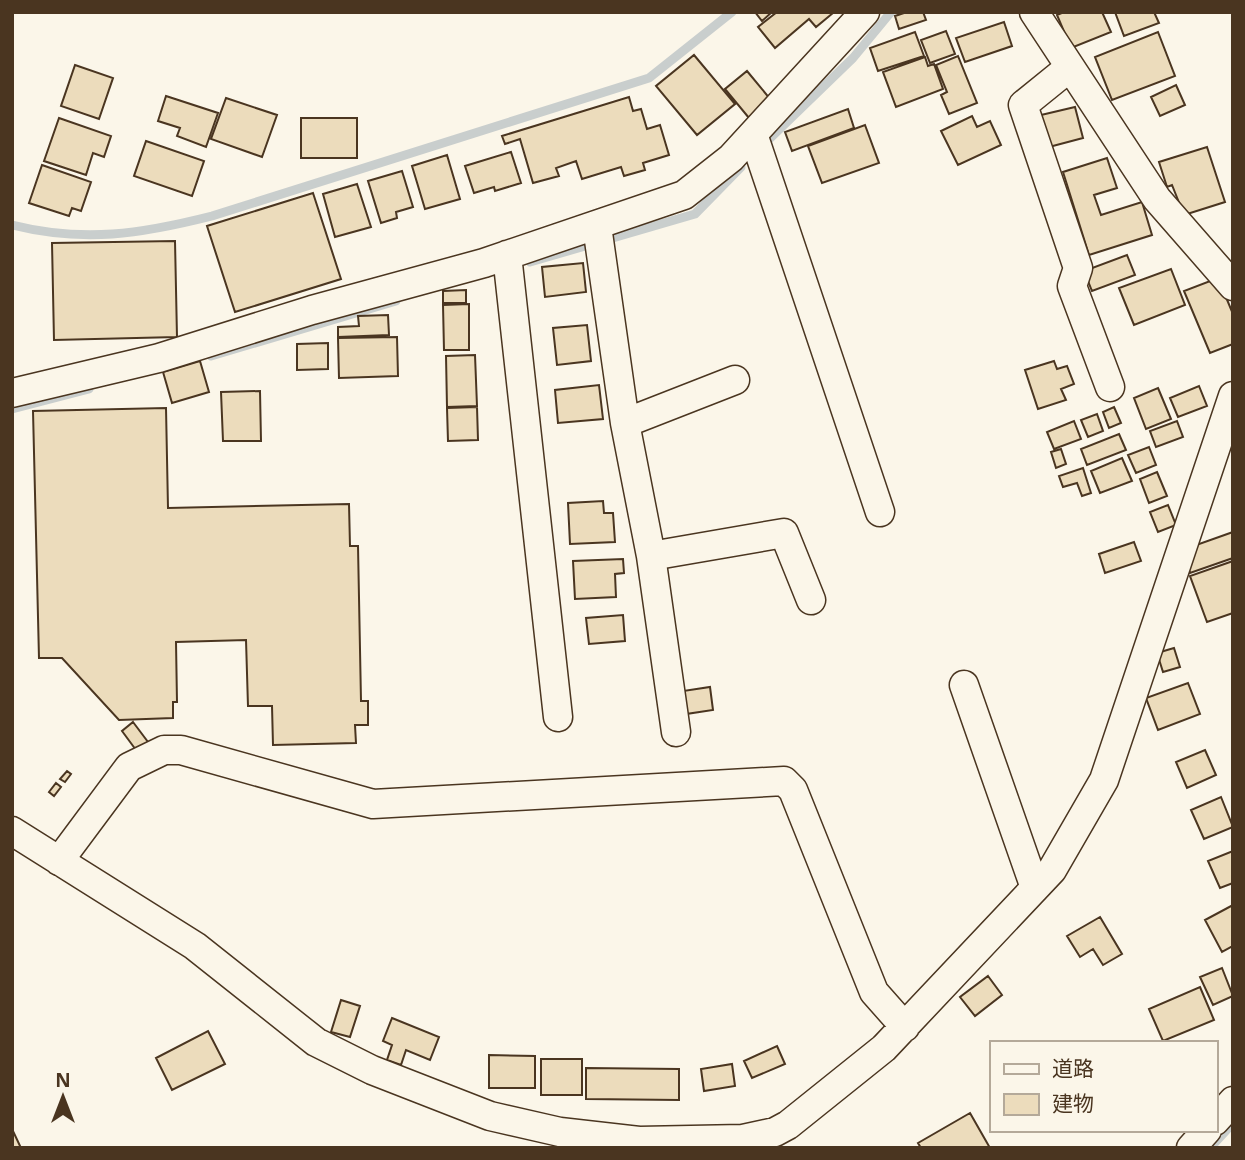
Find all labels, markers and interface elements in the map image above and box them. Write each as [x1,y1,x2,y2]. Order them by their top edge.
legend [990,1041,1217,1132]
text: 道路 [1052,1054,1094,1082]
north arrow [28,1062,98,1132]
text: N [55,1067,71,1093]
text: 建物 [1052,1089,1094,1117]

